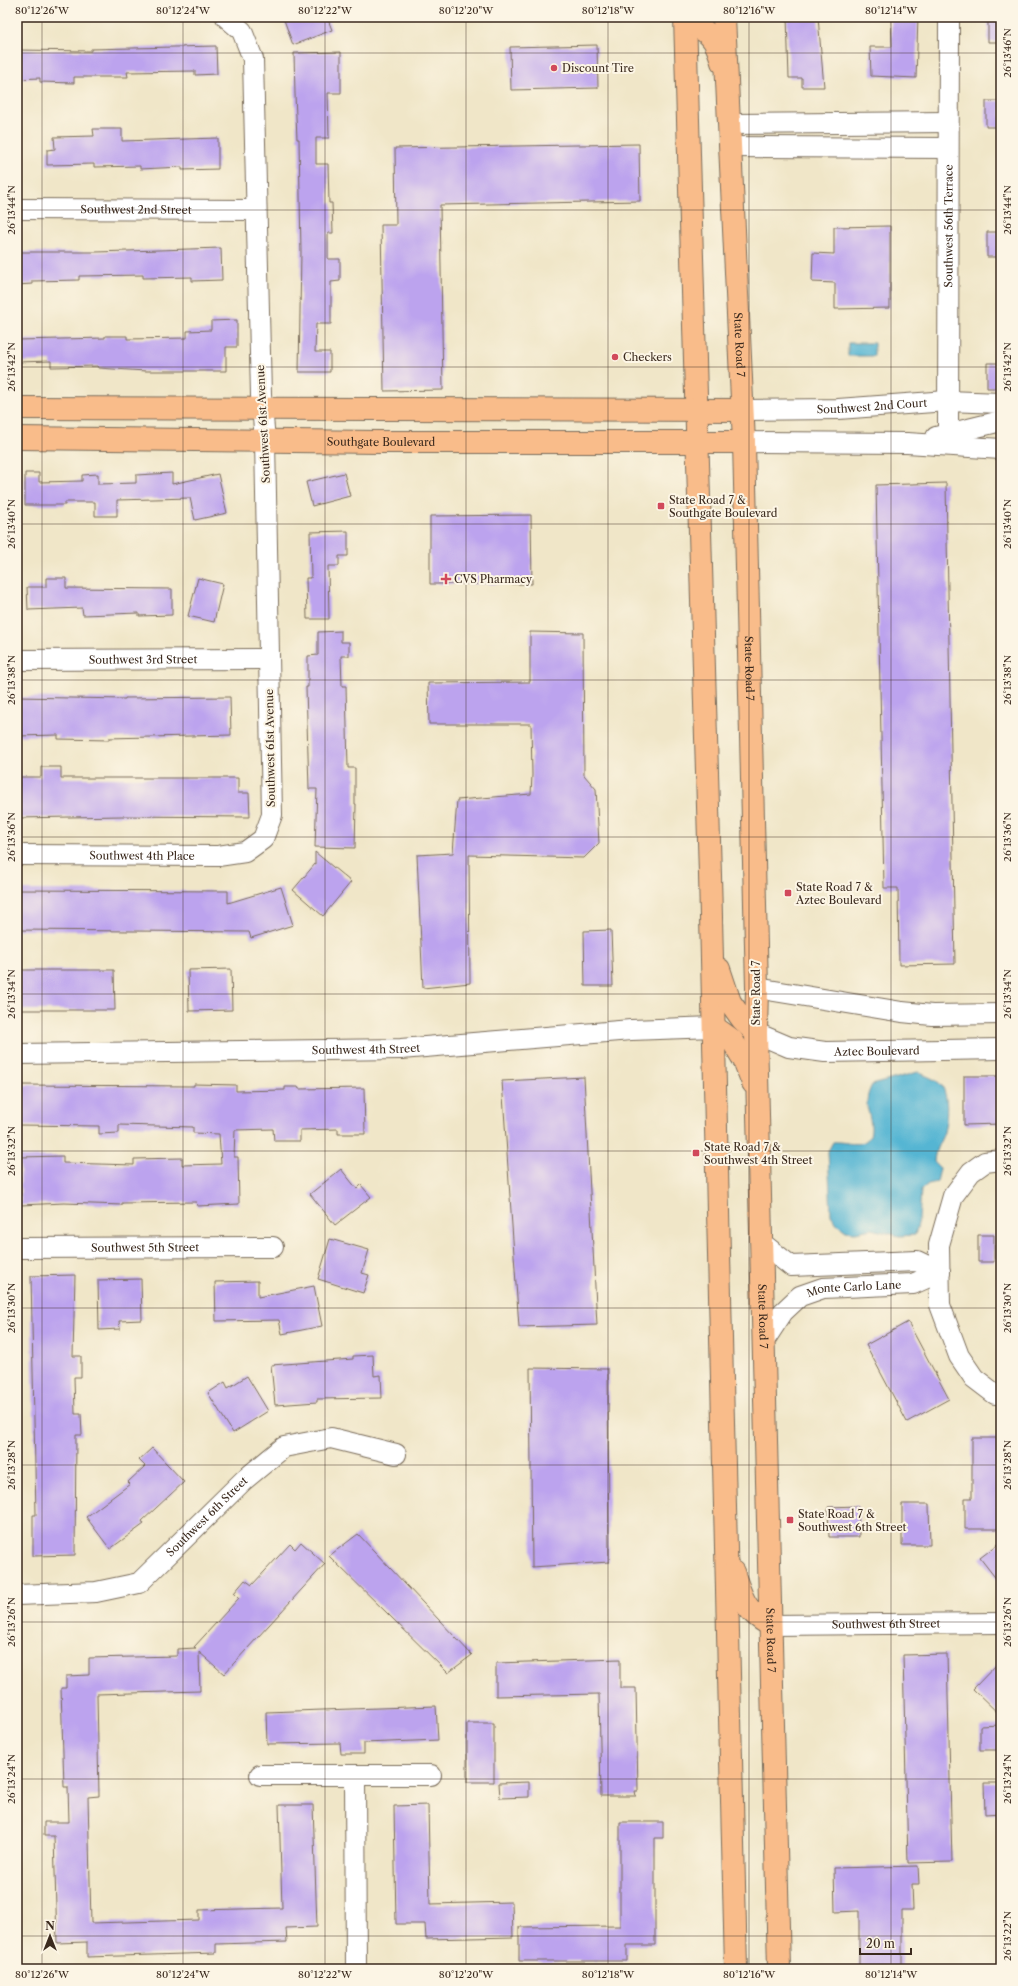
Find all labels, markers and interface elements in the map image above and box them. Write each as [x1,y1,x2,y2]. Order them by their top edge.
text: 80°12'26"W [15,4,70,17]
text: 80°12'24"W [156,4,211,17]
text: 80°12'22"W [298,4,353,17]
text: 80°12'20"W [439,4,494,17]
text: 80°12'18"W [582,4,635,17]
text: 80°12'16"W [723,4,776,17]
text: 80°12'14"W [865,4,918,17]
text: 26°13'46"N [1001,28,1014,78]
place label: Discount Tire [562,61,634,75]
marker: Discount Tire [549,63,559,73]
street label: Southwest 56th Terrace [941,164,956,288]
text: 26°13'44"N [5,185,18,235]
text: 26°13'44"N [1001,185,1014,235]
street label: Southwest 2nd Street [80,202,192,217]
street label: State Road 7 [731,312,748,378]
text: 26°13'42"N [5,342,18,392]
text: 26°13'42"N [1001,342,1014,392]
place label: Checkers [623,350,672,364]
marker: Checkers [610,352,620,362]
street label: Southwest 61st Avenue [253,365,273,483]
street label: Southwest 2nd Court [817,395,928,416]
street label: Southgate Boulevard [327,434,436,449]
place label: State Road 7 & Southgate Boulevard [669,493,778,520]
text: 26°13'40"N [5,499,18,549]
text: 26°13'40"N [1001,499,1014,549]
marker: State Road 7 & Southgate Boulevard [656,501,666,511]
place label: CVS Pharmacy [454,572,533,586]
marker: CVS Pharmacy [441,574,451,584]
street label: State Road 7 [742,636,757,702]
street label: Southwest 3rd Street [89,652,197,667]
text: 26°13'38"N [5,655,18,705]
text: 26°13'38"N [1001,655,1014,705]
street label: Southwest 61st Avenue [262,689,278,807]
text: 26°13'36"N [5,812,18,862]
text: 26°13'36"N [1001,812,1014,862]
street label: Southwest 4th Place [89,848,195,863]
place label: State Road 7 & Aztec Boulevard [795,880,882,907]
marker: State Road 7 & Aztec Boulevard [783,888,793,898]
street label: State Road 7 [749,960,763,1025]
text: 26°13'34"N [5,969,18,1019]
text: 26°13'34"N [1001,969,1014,1019]
street label: Southwest 4th Street [312,1040,421,1057]
street label: Aztec Boulevard [833,1043,920,1059]
text: 26°13'32"N [5,1126,18,1176]
text: 26°13'32"N [1001,1126,1014,1176]
place label: State Road 7 & Southwest 4th Street [704,1140,812,1167]
marker: State Road 7 & Southwest 4th Street [691,1148,701,1158]
street label: Southwest 5th Street [91,1240,199,1255]
street label: Monte Carlo Lane [805,1278,902,1300]
text: 26°13'30"N [5,1283,18,1333]
text: 26°13'30"N [1001,1283,1014,1333]
street label: State Road 7 [755,1284,771,1349]
text: 26°13'28"N [5,1440,18,1490]
text: 26°13'28"N [1001,1440,1014,1490]
street label: Southwest 6th Street [163,1473,250,1559]
place label: State Road 7 & Southwest 6th Street [798,1507,907,1534]
marker: State Road 7 & Southwest 6th Street [785,1515,795,1525]
text: 26°13'26"N [5,1597,18,1647]
text: 26°13'26"N [1001,1597,1014,1647]
street label: State Road 7 [763,1608,779,1673]
street label: Southwest 6th Street [832,1617,940,1631]
text: 26°13'24"N [5,1754,18,1804]
text: 26°13'24"N [1001,1754,1014,1804]
text: 26°13'22"N [1001,1911,1014,1961]
north arrow [30,1916,70,1956]
text: N [45,1919,55,1933]
scale bar [860,1930,911,1956]
text: 20 m [866,1936,895,1951]
text: 80°12'26"W [15,1968,70,1981]
text: 80°12'24"W [156,1968,211,1981]
text: 80°12'22"W [298,1968,353,1981]
text: 80°12'20"W [439,1968,494,1981]
text: 80°12'18"W [582,1968,635,1981]
text: 80°12'16"W [723,1968,776,1981]
text: 80°12'14"W [865,1968,918,1981]

